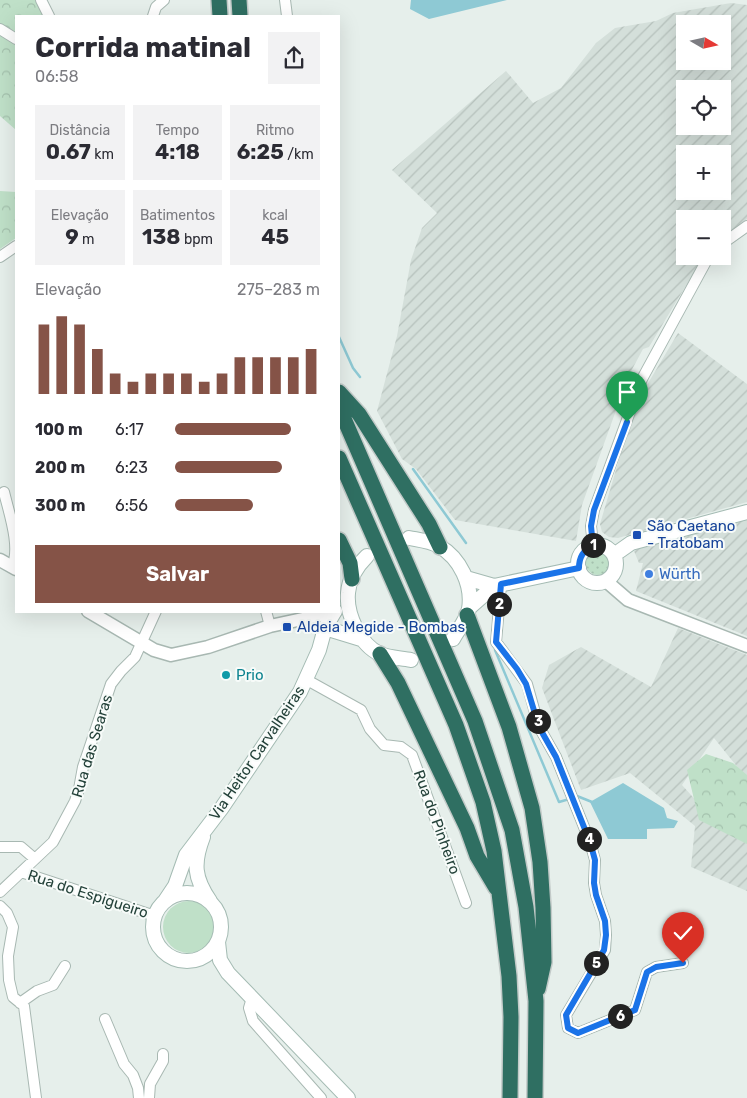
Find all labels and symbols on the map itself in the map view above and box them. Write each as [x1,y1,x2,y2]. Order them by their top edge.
north arrow [676,15,731,70]
pin [606,371,648,422]
place label: São Caetano - Tratobam [647,517,735,552]
marker: São Caetano - Tratobam [631,529,643,541]
pin: 1 [580,532,606,558]
place label: Würth [659,565,701,583]
marker: Würth [643,568,655,580]
pin: 2 [486,592,512,616]
place label: Aldeia Megide - Bombas [297,618,466,636]
marker: Aldeia Megide - Bombas [281,621,293,633]
place label: Prio [236,666,264,684]
marker: Prio [220,669,232,681]
street label: Via Heitor Carvalheiras [205,682,309,824]
street label: Rua das Searas [68,692,116,800]
pin: 3 [526,708,550,734]
street label: Rua do Pinheiro [410,767,464,877]
pin: 4 [576,826,602,852]
street label: Rua do Espigueiro [26,866,150,922]
pin [662,912,704,963]
pin: 5 [584,950,608,976]
pin: 6 [608,1004,632,1028]

